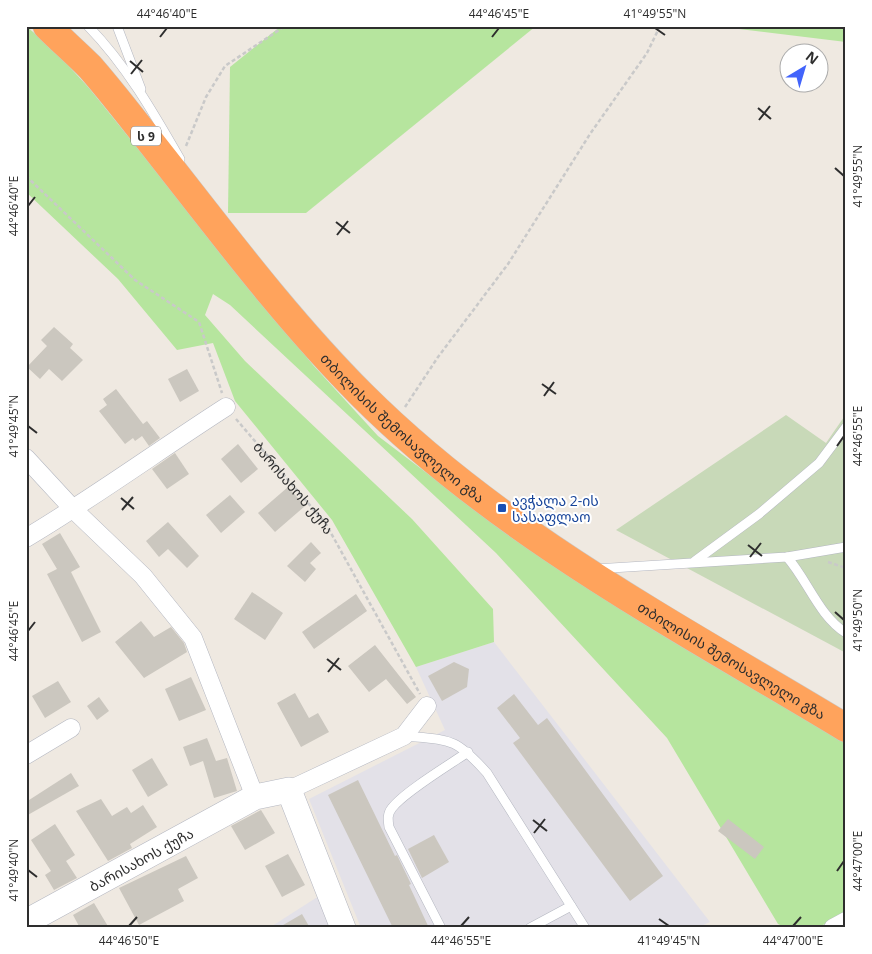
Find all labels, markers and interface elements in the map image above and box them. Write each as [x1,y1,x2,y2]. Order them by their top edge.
text: 44°46'40"E [137,5,197,22]
text: 44°46'45"E [469,5,529,22]
text: 41°49'55"N [624,5,686,22]
north arrow [780,42,830,92]
text: N [802,46,823,68]
road number: ს 9 [131,126,161,146]
text: 41°49'55"N [849,145,866,207]
text: 44°46'40"E [5,176,22,236]
street label: თბილისის შემოსავლელი გზა [317,349,489,507]
text: 41°49'45"N [5,395,22,457]
text: 44°46'55"E [849,406,866,466]
street label: ბარისახოს ქუჩა [250,437,339,537]
place label: ავჭალა 2-ის სასაფლაო [512,491,599,526]
marker: ავჭალა 2-ის სასაფლაო [496,502,508,514]
text: 41°49'50"N [849,589,866,651]
street label: თბილისის შემოსავლელი გზა [635,597,829,723]
text: 44°46'45"E [5,601,22,661]
street label: ბარისახოს ქუჩა [85,823,197,895]
text: 44°47'00"E [849,831,866,891]
text: 41°49'40"N [5,839,22,901]
text: 44°46'50"E [99,932,159,949]
text: 44°46'55"E [431,932,491,949]
text: 41°49'45"N [638,932,700,949]
text: 44°47'00"E [763,932,823,949]

